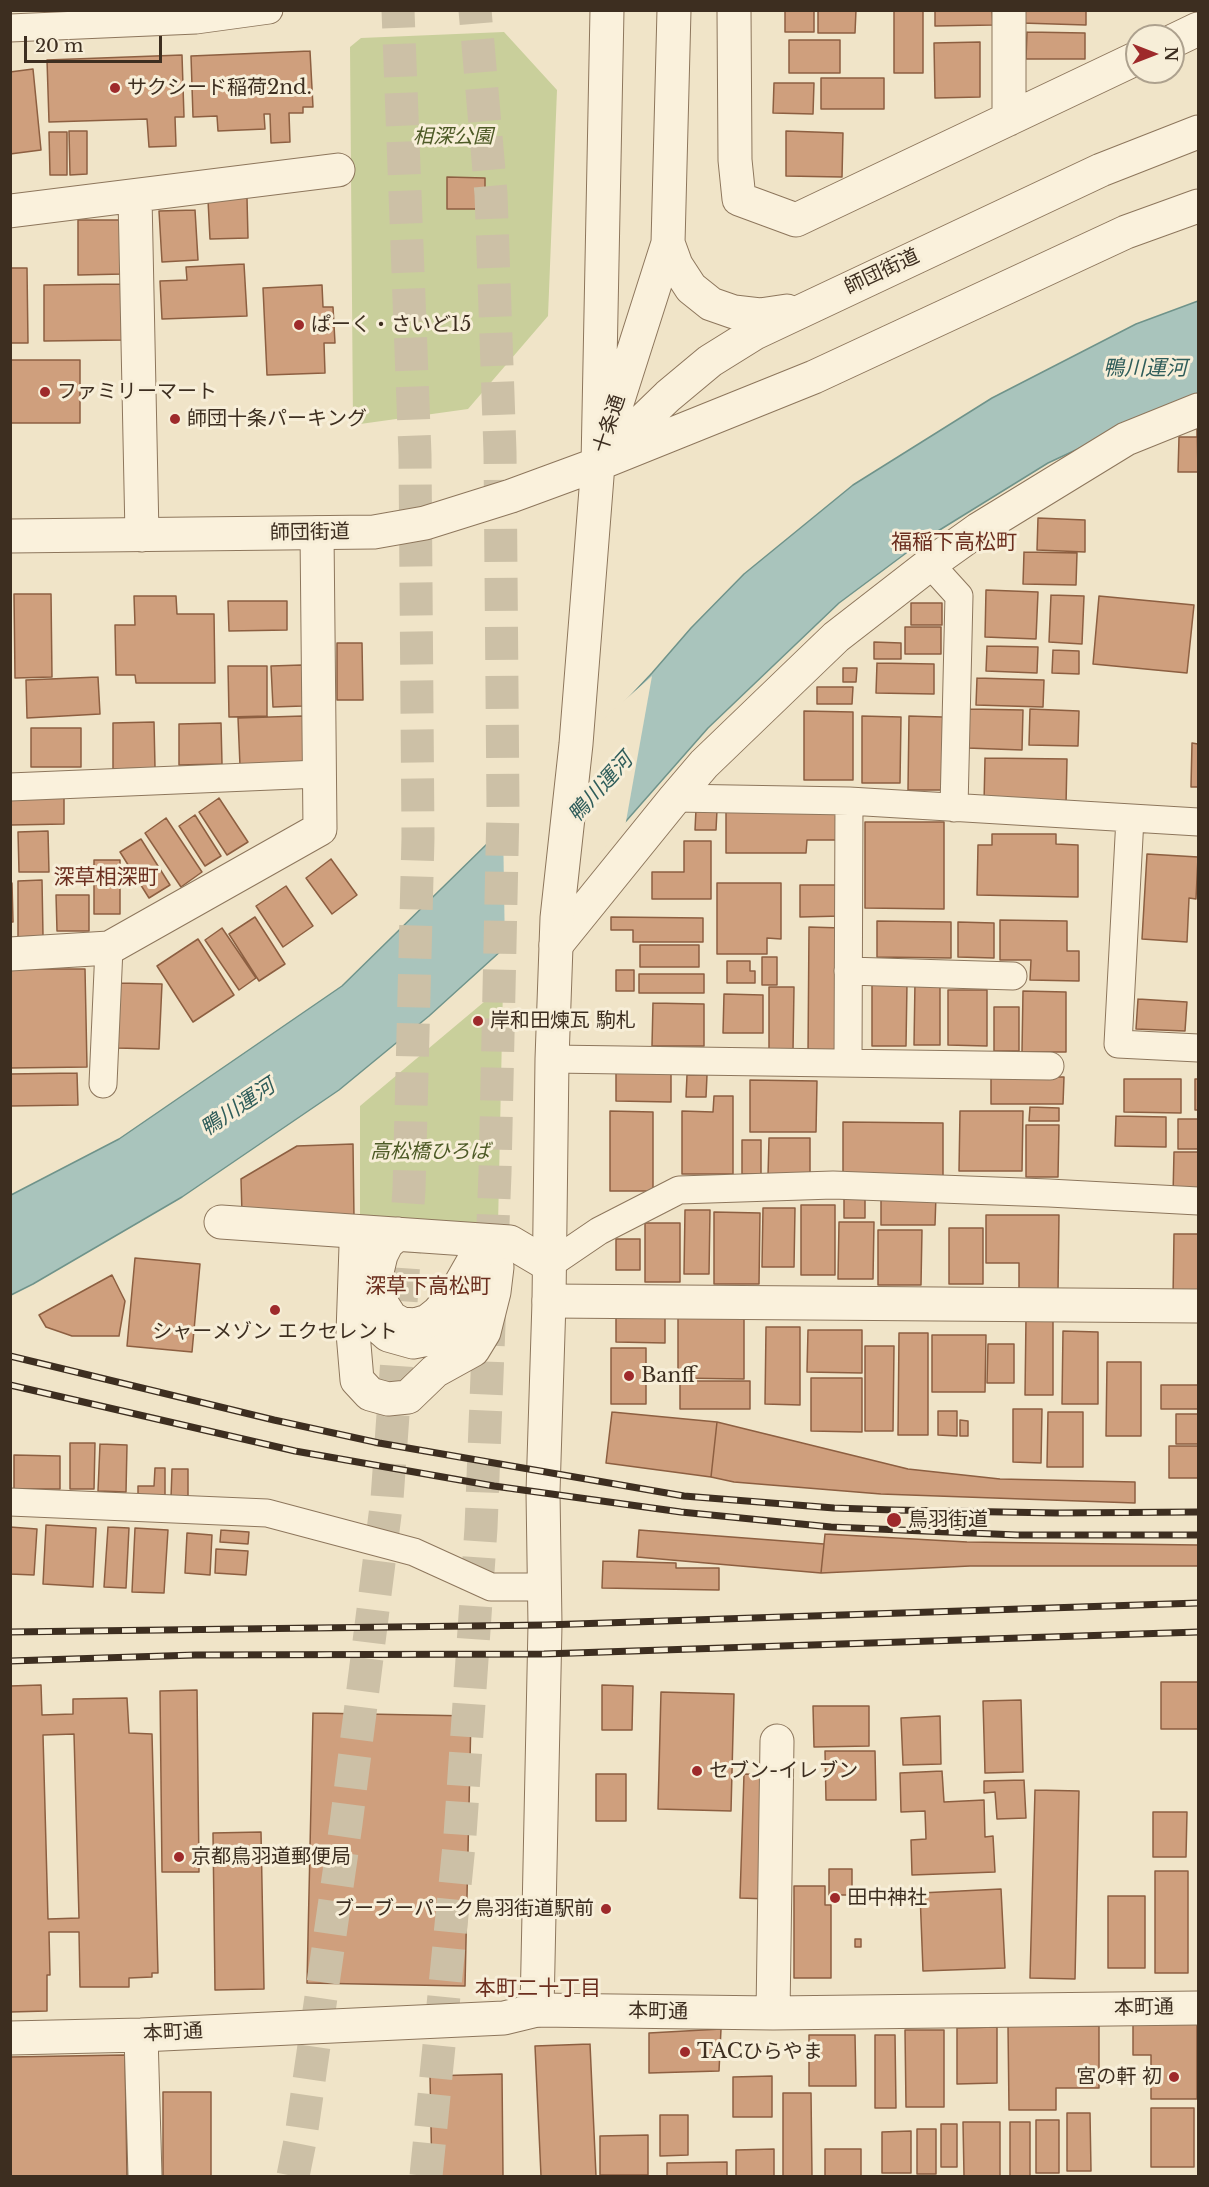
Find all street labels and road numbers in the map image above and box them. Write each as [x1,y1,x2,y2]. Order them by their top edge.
street label: 師団街道 [841,244,923,300]
street label: 十条通 [589,392,631,456]
street label: 師団街道 [270,520,350,546]
street label: 本町通 [1114,1995,1174,2021]
street label: 本町通 [628,1999,688,2025]
street label: 本町通 [142,2019,204,2047]

